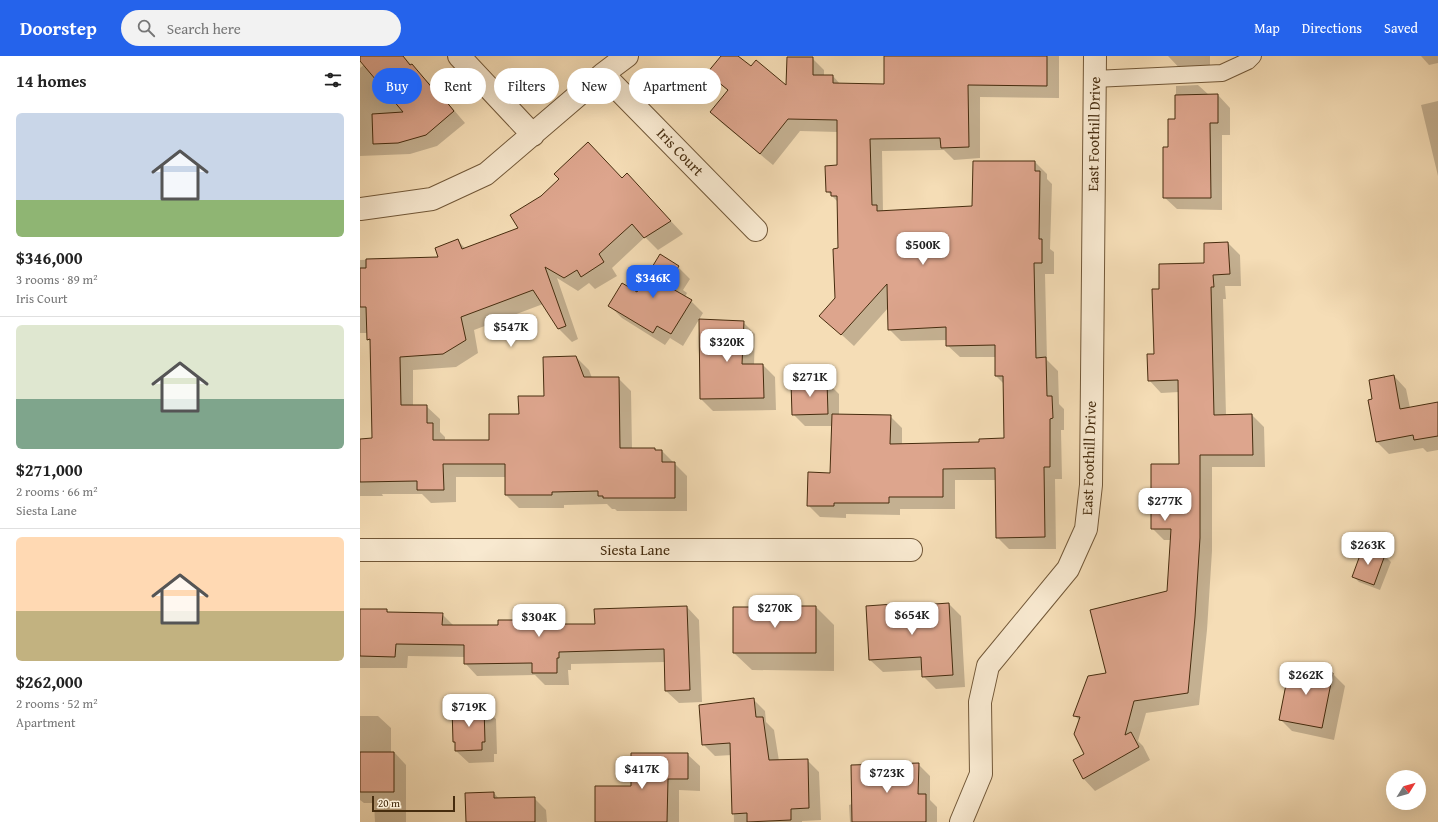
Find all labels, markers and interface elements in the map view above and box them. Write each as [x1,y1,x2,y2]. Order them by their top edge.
search box [121,10,401,46]
text: Doorstep [20,14,97,42]
icon: search [135,17,157,39]
text: Search here [167,18,241,39]
text: Map [1254,18,1280,38]
text: Directions [1302,18,1362,38]
text: Saved [1384,18,1418,38]
text: 14 homes [16,68,87,93]
chip: Buy [372,68,422,104]
chip: Rent [430,68,486,104]
chip: Filters [494,68,559,104]
chip: New [567,68,621,104]
chip: Apartment [629,68,721,104]
icon: filters [322,69,344,91]
street label: East Foothill Drive [1082,77,1105,191]
street label: Iris Court [652,123,709,181]
icon: home [144,139,216,211]
pin: $500K [895,232,951,266]
text: $500K [905,235,941,254]
text: $346,000 [16,245,82,270]
pin: $346K [625,265,681,299]
text: $346K [635,268,671,287]
text: 3 rooms · 89 m² [16,270,98,289]
text: Iris Court [16,289,68,308]
pin: $547K [483,314,539,348]
text: $547K [493,317,529,336]
pin: $320K [699,329,755,363]
text: $320K [709,332,745,351]
icon: home [144,351,216,423]
pin: $271K [782,364,838,398]
text: $271K [792,367,828,386]
street label: East Foothill Drive [1076,400,1101,516]
text: $271,000 [16,457,82,482]
text: 2 rooms · 66 m² [16,482,98,501]
pin: $277K [1137,488,1193,522]
text: $277K [1147,491,1183,510]
text: Siesta Lane [16,501,77,520]
pin: $263K [1340,532,1396,566]
text: $263K [1350,535,1386,554]
street label: Siesta Lane [600,539,670,560]
icon: home [144,563,216,635]
pin: $270K [747,595,803,629]
text: $270K [757,598,793,617]
pin: $654K [884,602,940,636]
pin: $304K [511,604,567,638]
text: $654K [894,605,930,624]
text: $304K [521,607,557,626]
pin: $262K [1278,662,1334,696]
text: $262K [1288,665,1324,684]
text: $262,000 [16,669,82,694]
text: 2 rooms · 52 m² [16,694,98,713]
pin: $719K [441,694,497,728]
text: $719K [451,697,487,716]
text: Apartment [16,713,76,732]
pin: $417K [614,756,670,790]
text: $417K [624,759,660,778]
pin: $723K [859,760,915,794]
text: $723K [869,763,905,782]
north arrow [1386,770,1426,810]
map controls [1386,770,1426,810]
scale bar [372,794,455,813]
text: 20 m [378,795,400,811]

